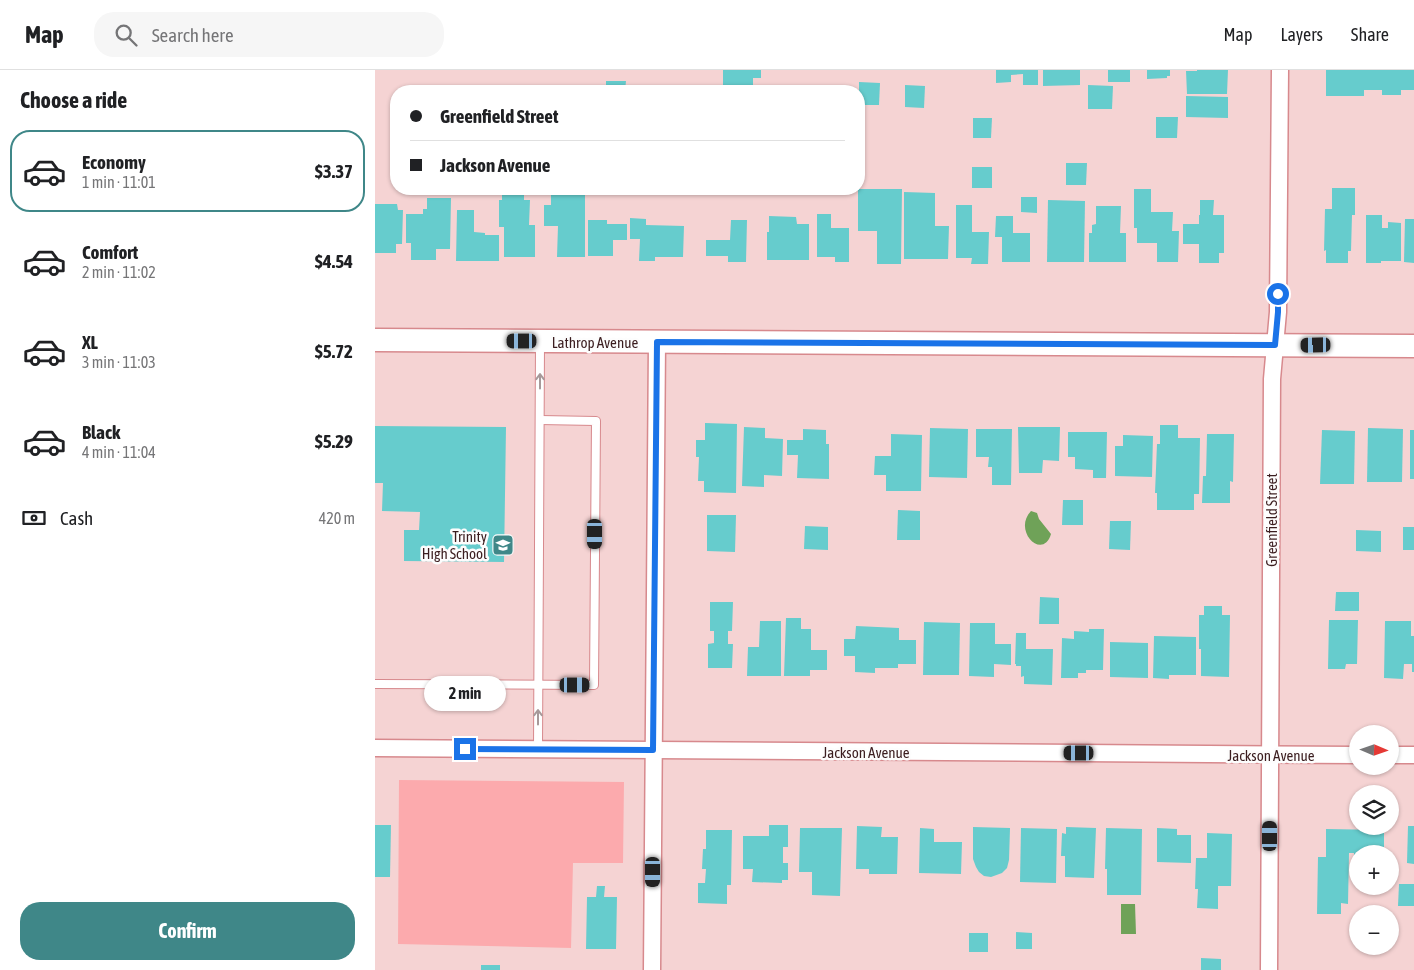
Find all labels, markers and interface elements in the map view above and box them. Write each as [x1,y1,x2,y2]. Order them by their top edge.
search box [94,12,444,57]
text: Map [25,21,64,48]
icon: search [112,21,140,49]
text: Search here [152,24,234,46]
text: Map [1223,24,1252,45]
text: Layers [1280,24,1323,45]
text: Share [1351,24,1389,45]
text: Choose a ride [20,87,127,113]
text: Greenfield Street [440,105,558,127]
icon: car [22,149,67,194]
text: Economy [82,151,146,173]
text: Jackson Avenue [440,154,550,176]
text: $3.37 [315,160,353,182]
text: 1 min · 11:01 [82,173,156,191]
icon: car [22,239,67,284]
text: Comfort [82,241,138,263]
text: $4.54 [315,250,353,272]
text: 2 min · 11:02 [82,263,156,281]
route start [1267,283,1289,305]
icon: car [22,329,67,374]
text: XL [82,331,98,353]
car [507,334,537,349]
street label: Lathrop Avenue [552,334,638,351]
car [1300,337,1331,353]
text: $5.72 [315,340,353,362]
text: 3 min · 11:03 [82,353,156,371]
one-way arrow [535,373,545,390]
icon: car [22,419,67,464]
text: Black [82,421,120,443]
text: $5.29 [315,430,353,452]
text: 4 min · 11:04 [82,443,156,461]
street label: Greenfield Street [1263,473,1280,567]
icon: cash [20,504,48,532]
text: Cash [60,507,93,529]
text: 420 m [319,509,355,527]
car [587,519,602,549]
place label: Trinity High School [422,528,487,562]
school or university icon: Trinity High School [491,533,515,557]
callout: 2 min [424,676,506,712]
car [560,678,590,693]
text: 2 min [449,684,481,702]
one-way arrow [533,709,543,726]
north arrow [1349,725,1399,775]
map controls [1349,725,1399,955]
route end [454,738,476,760]
street label: Jackson Avenue [822,744,910,761]
car [1064,746,1094,761]
street label: Jackson Avenue [1227,747,1315,764]
button: layers [1349,785,1399,835]
car [1262,821,1277,851]
button: + [1349,845,1399,895]
car [645,857,660,887]
button: Confirm [20,902,355,960]
button: − [1349,905,1399,955]

